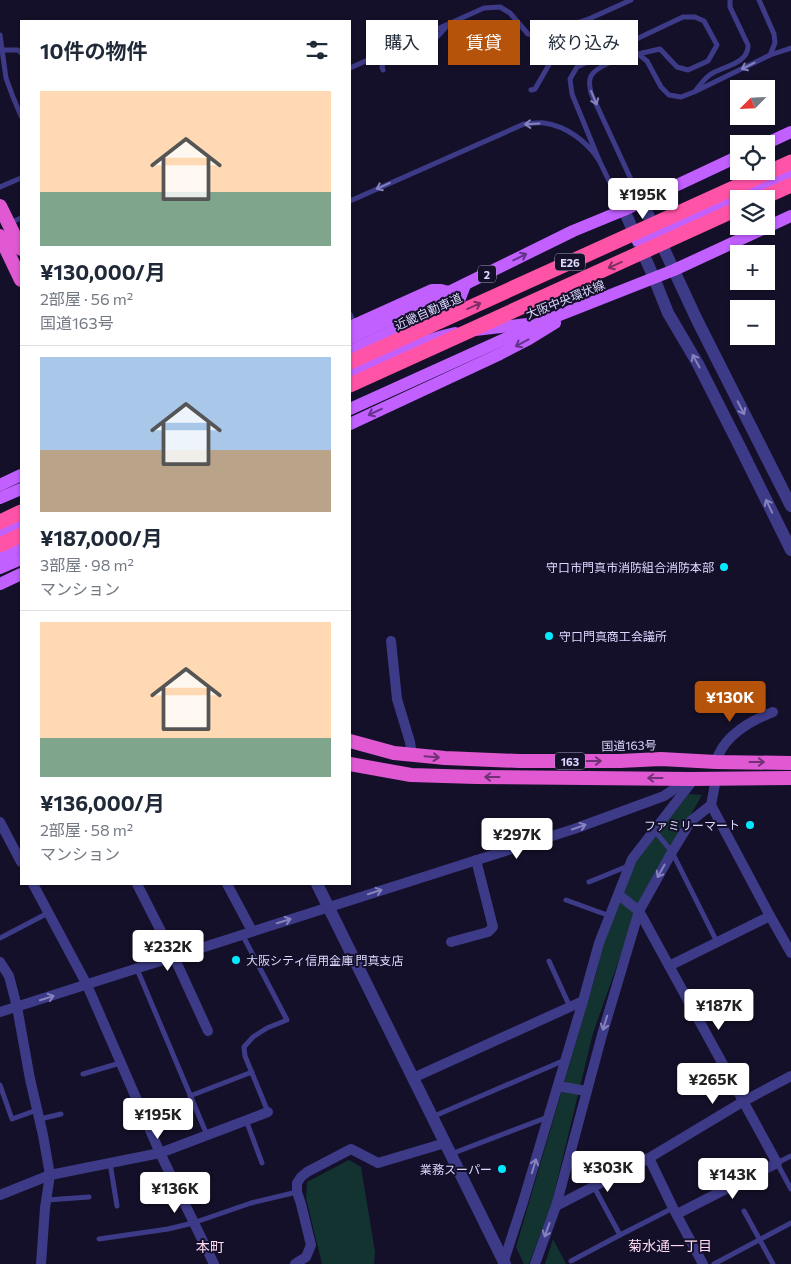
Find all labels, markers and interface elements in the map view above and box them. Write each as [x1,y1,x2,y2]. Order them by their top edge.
chip: 購入 [366,20,438,65]
chip: 賃貸 [448,20,520,65]
chip: 絞り込み [530,20,638,65]
icon: filters [303,36,331,64]
text: 10件の物件 [40,38,147,63]
one-way arrow [741,61,756,71]
north arrow [730,80,775,125]
map controls [730,80,775,345]
one-way arrow [590,89,599,105]
one-way arrow [525,119,541,128]
icon: home [141,124,231,214]
button: locate [730,135,775,180]
pin: ¥195K [608,178,678,220]
one-way arrow [376,182,391,192]
text: ¥195K [619,184,667,203]
button: layers [730,190,775,235]
button: + [730,245,775,290]
one-way arrow [512,252,527,261]
road number: E26 [555,253,585,270]
text: ¥130,000/月 [40,259,166,284]
one-way arrow [608,260,623,270]
road number: 2 [478,266,496,282]
street label: 大阪中央環状線 [523,277,607,321]
text: 2部屋 · 56 m² [40,289,133,308]
street label: 近畿自動車道 [392,290,464,332]
button: − [730,300,775,345]
one-way arrow [466,301,481,311]
text: 国道163号 [40,313,114,332]
one-way arrow [515,339,530,348]
one-way arrow [691,354,700,369]
icon: home [141,389,231,479]
one-way arrow [737,400,746,415]
one-way arrow [368,408,383,418]
one-way arrow [764,499,773,514]
text: ¥187,000/月 [40,525,163,550]
text: 3部屋 · 98 m² [40,555,134,574]
place label: 守口市門真市消防組合消防本部 [546,560,714,574]
marker: 守口市門真市消防組合消防本部 [718,561,730,573]
text: マンション [40,579,120,598]
place label: 守口門真商工会議所 [559,629,667,643]
marker: 守口門真商工会議所 [543,630,555,642]
icon: home [141,654,231,744]
pin: ¥130K [695,680,765,723]
text: ¥130K [706,687,754,706]
street label: 国道163号 [601,738,657,752]
one-way arrow [424,752,440,762]
road number: 163 [555,752,585,769]
one-way arrow [586,756,602,766]
one-way arrow [748,757,764,767]
one-way arrow [485,772,501,782]
one-way arrow [647,773,664,783]
text: ¥136,000/月 [40,790,165,815]
pin: ¥297K [482,818,552,860]
place label: ファミリーマート [644,818,740,832]
marker: ファミリーマート [744,819,756,831]
text: 2部屋 · 58 m² [40,820,133,839]
one-way arrow [571,822,587,831]
text: ¥297K [493,824,542,843]
text: マンション [40,844,120,863]
one-way arrow [656,864,666,879]
one-way arrow [366,887,382,896]
one-way arrow [276,915,292,925]
pin: ¥232K [133,930,203,972]
text: ¥232K [144,936,192,955]
place label: 大阪シティ信用金庫 門真支店 [246,953,404,967]
marker: 大阪シティ信用金庫 門真支店 [230,954,242,966]
pin: ¥187K [684,988,754,1031]
one-way arrow [38,992,54,1002]
text: ¥187K [695,995,743,1014]
one-way arrow [600,1015,610,1031]
pin: ¥265K [678,1062,748,1105]
text: ¥265K [688,1069,738,1088]
pin: ¥195K [123,1098,193,1140]
text: ¥195K [134,1104,182,1123]
pin: ¥303K [573,1150,643,1193]
text: ¥303K [583,1157,633,1176]
one-way arrow [530,1158,540,1174]
pin: ¥143K [698,1158,768,1200]
place label: 業務スーパー [420,1162,492,1176]
marker: 業務スーパー [496,1163,508,1175]
text: ¥143K [709,1164,757,1183]
pin: ¥136K [140,1172,210,1214]
text: ¥136K [151,1178,199,1197]
one-way arrow [542,1222,551,1237]
district label: 菊水通一丁目 [628,1237,712,1254]
district label: 本町 [196,1238,224,1255]

